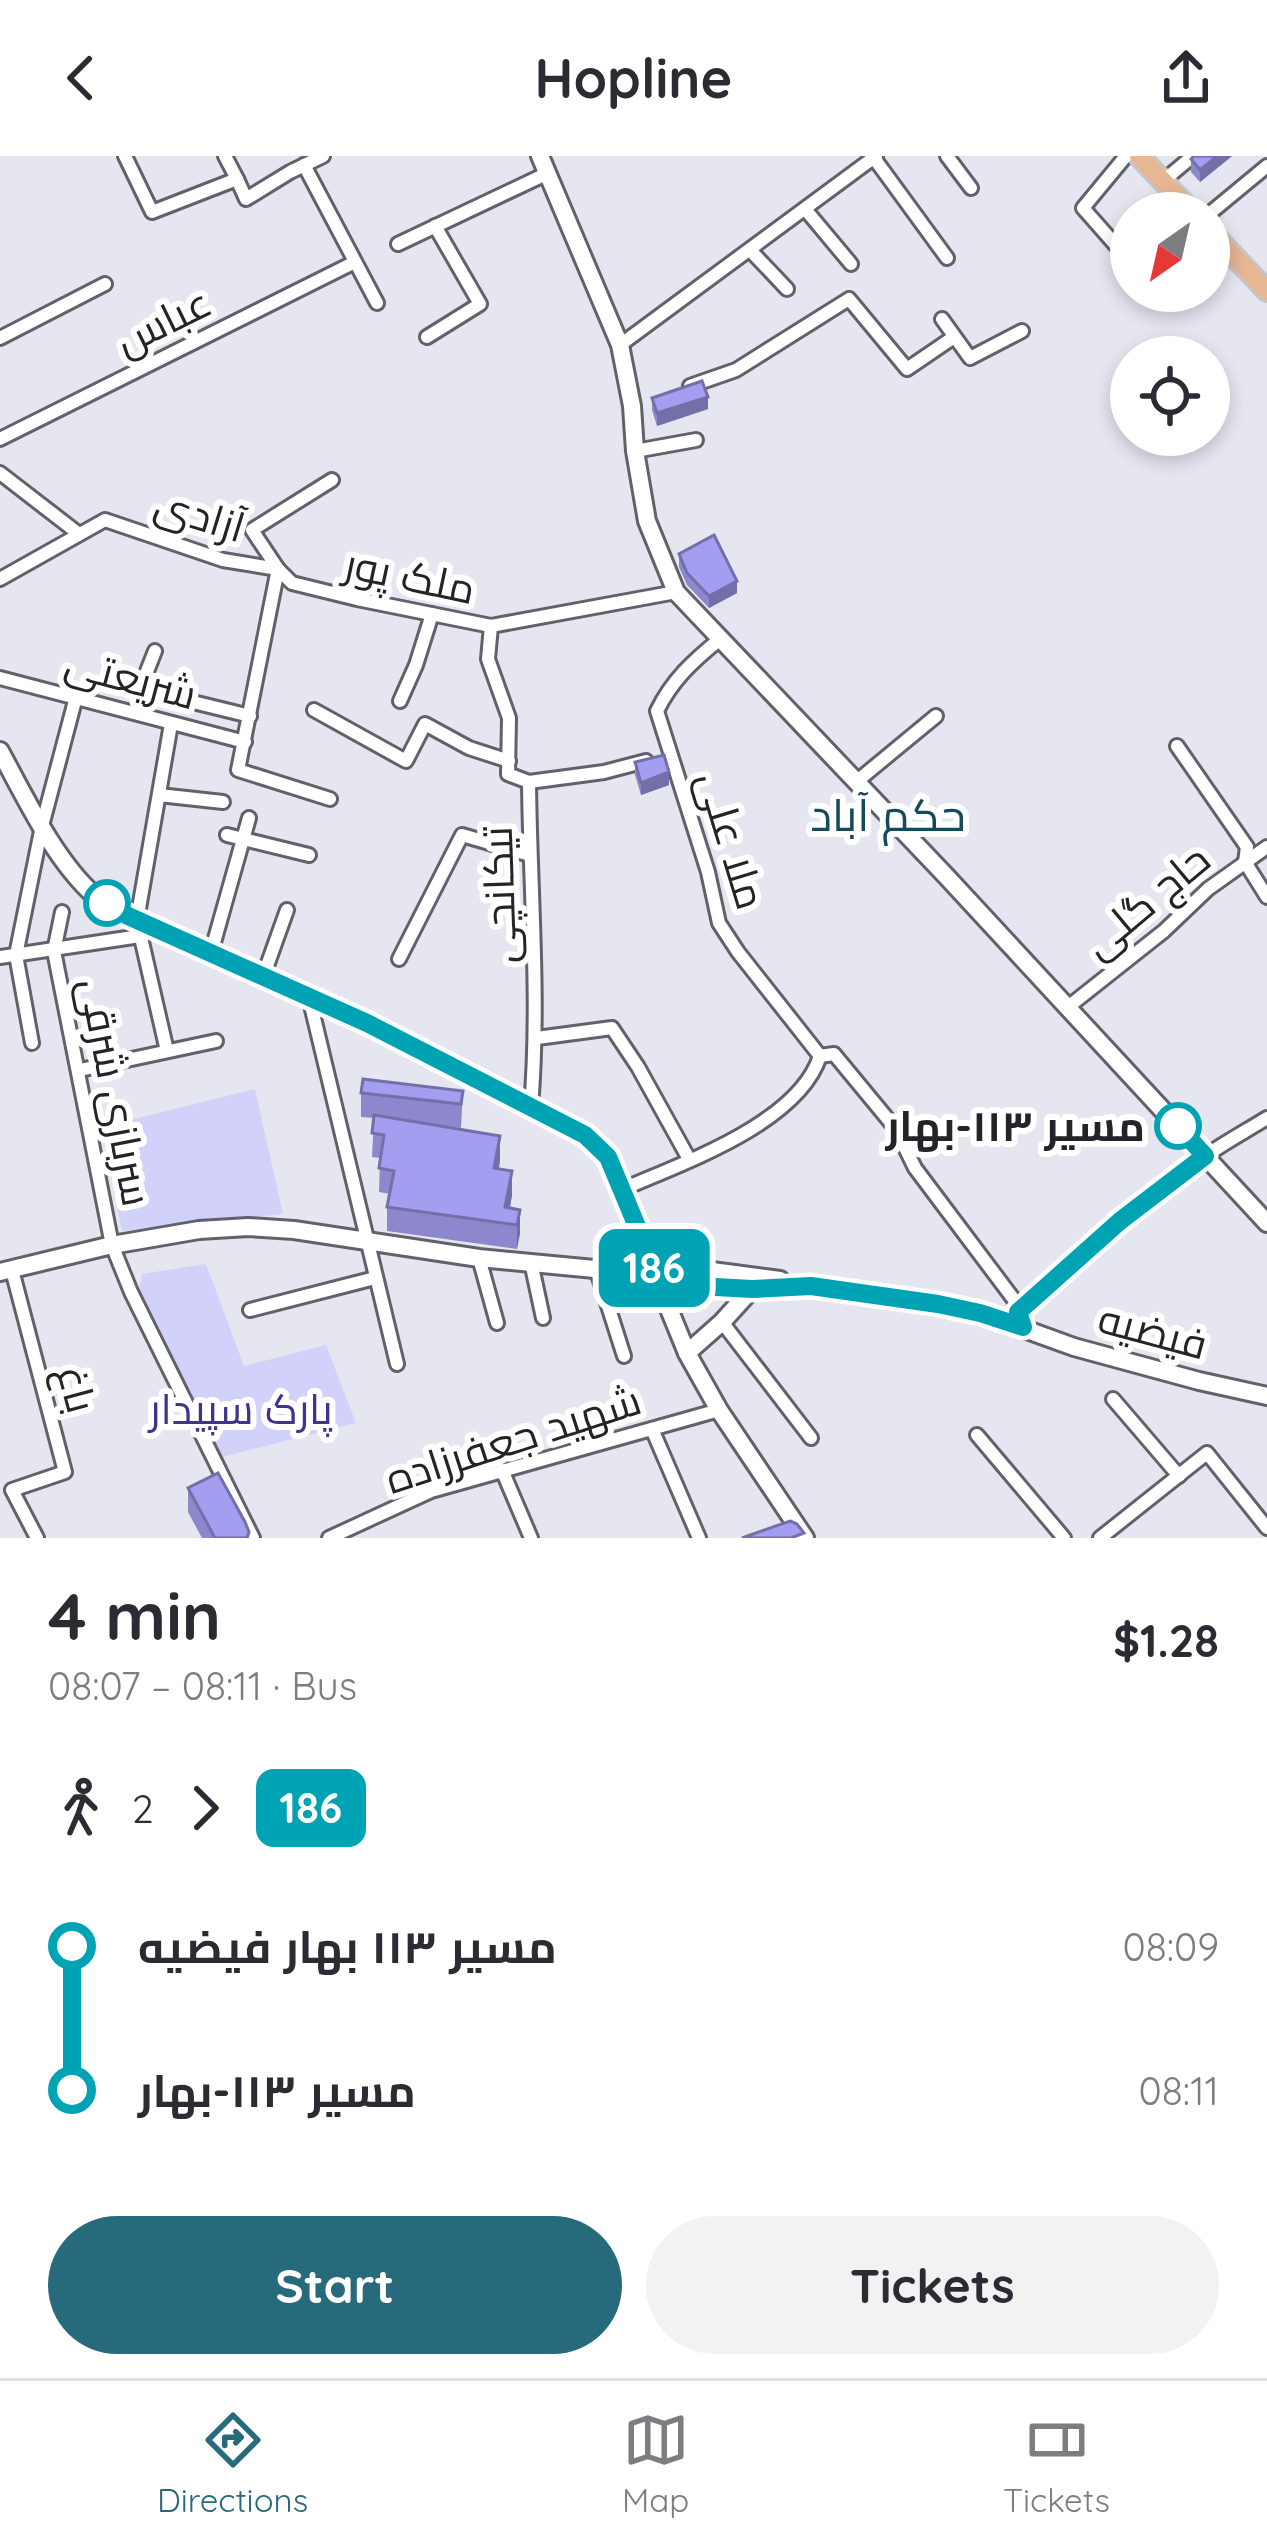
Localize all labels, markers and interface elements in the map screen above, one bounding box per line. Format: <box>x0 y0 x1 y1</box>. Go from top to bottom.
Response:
text: Hopline <box>535 44 732 112</box>
icon: back <box>48 45 114 111</box>
icon: share <box>1153 45 1219 111</box>
north arrow <box>1110 192 1230 312</box>
map controls <box>1110 192 1230 456</box>
street label: عباس <box>106 275 220 366</box>
button: locate <box>1110 336 1230 456</box>
street label: آزادی <box>149 476 252 553</box>
street label: ملک پور <box>338 535 480 617</box>
street label: شریعتی <box>60 635 203 720</box>
street label: ملا علی <box>686 764 779 915</box>
district label: حکم آباد <box>810 786 966 846</box>
street label: تیکانچی <box>470 825 529 965</box>
street label: حاج گلی <box>1071 832 1221 971</box>
unlabelled marker <box>85 881 129 925</box>
street label: سربازی شرقی <box>68 973 165 1210</box>
place label: مسیر ۱۱۳-بهار <box>885 1099 1145 1152</box>
marker: مسیر ۱۱۳-بهار <box>1156 1104 1200 1148</box>
line badge: 186 <box>585 1229 723 1307</box>
text: 186 <box>623 1241 685 1294</box>
street label: فیضیه <box>1093 1291 1213 1370</box>
street label: باغ <box>44 1359 109 1419</box>
street label: شهید جعفرزاده <box>378 1372 647 1505</box>
park label: پارک سپیدار <box>147 1382 333 1437</box>
text: 4 min <box>48 1574 221 1657</box>
text: $1.28 <box>1113 1612 1219 1668</box>
text: 08:07 – 08:11 · Bus <box>48 1661 357 1710</box>
icon: walk <box>48 1775 114 1841</box>
icon: forward <box>172 1775 238 1841</box>
text: 186 <box>280 1781 342 1834</box>
text: 2 <box>132 1784 154 1833</box>
text: مسیر ۱۱۳ بهار فیضیه <box>138 1918 557 1974</box>
text: 08:09 <box>1122 1922 1219 1971</box>
text: مسیر ۱۱۳-بهار <box>138 2062 416 2118</box>
text: 08:11 <box>1139 2066 1219 2115</box>
button: Start <box>48 2216 622 2354</box>
button: Tickets <box>646 2216 1219 2354</box>
tab: Directions <box>157 2407 308 2520</box>
tab: Map <box>622 2407 689 2520</box>
tab: Tickets <box>1003 2407 1110 2520</box>

